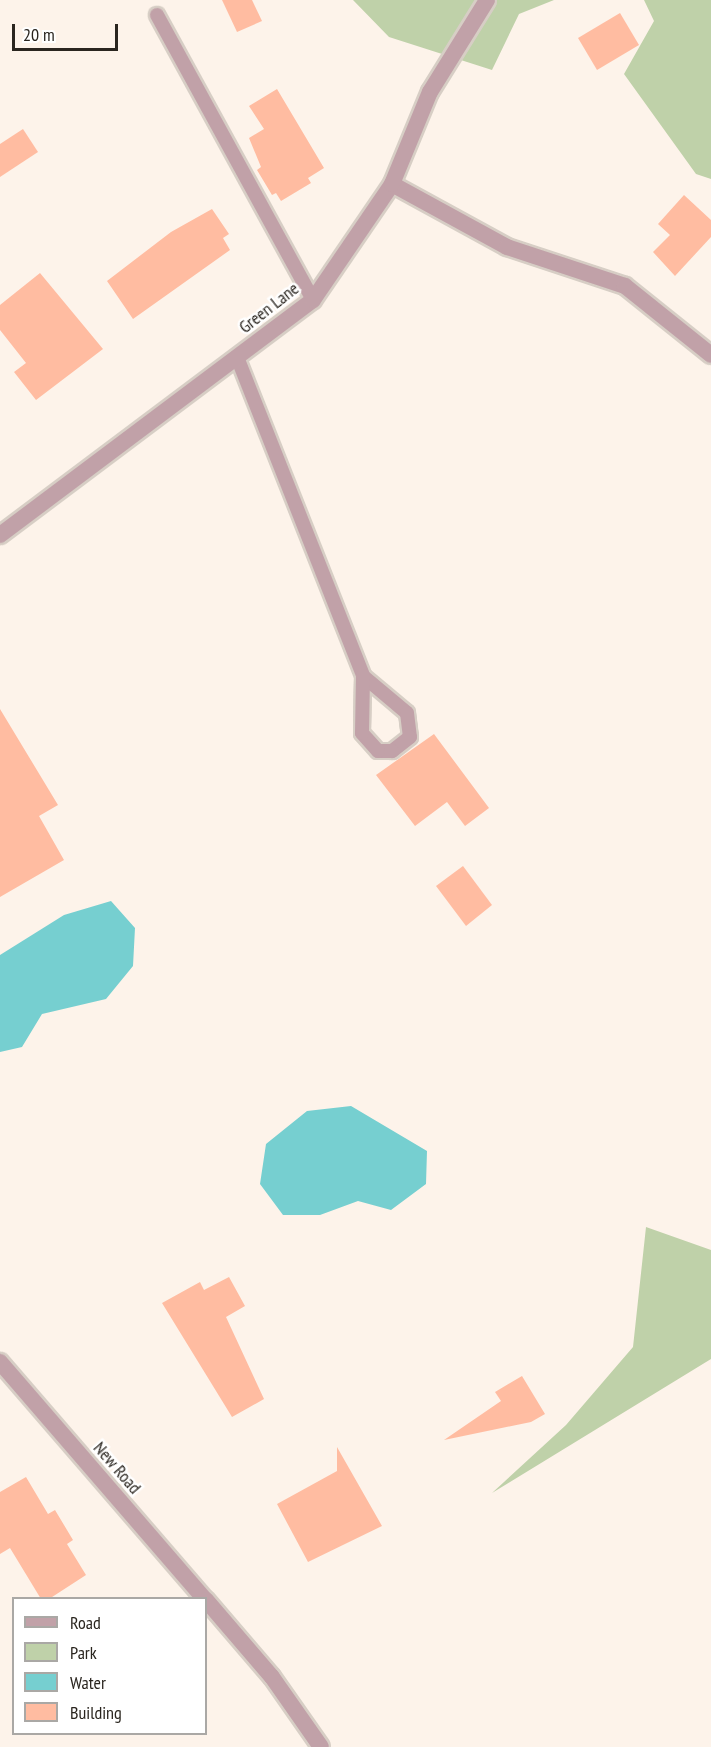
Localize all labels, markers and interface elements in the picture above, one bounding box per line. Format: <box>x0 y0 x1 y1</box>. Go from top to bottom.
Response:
scale bar <box>15 12 122 50</box>
text: 20 m <box>23 23 55 46</box>
street label: Green Lane <box>235 278 303 338</box>
street label: New Road <box>88 1437 146 1499</box>
legend <box>12 1597 207 1735</box>
text: Road <box>70 1611 101 1634</box>
text: Park <box>70 1641 97 1664</box>
text: Water <box>70 1671 106 1694</box>
text: Building <box>70 1701 122 1724</box>

